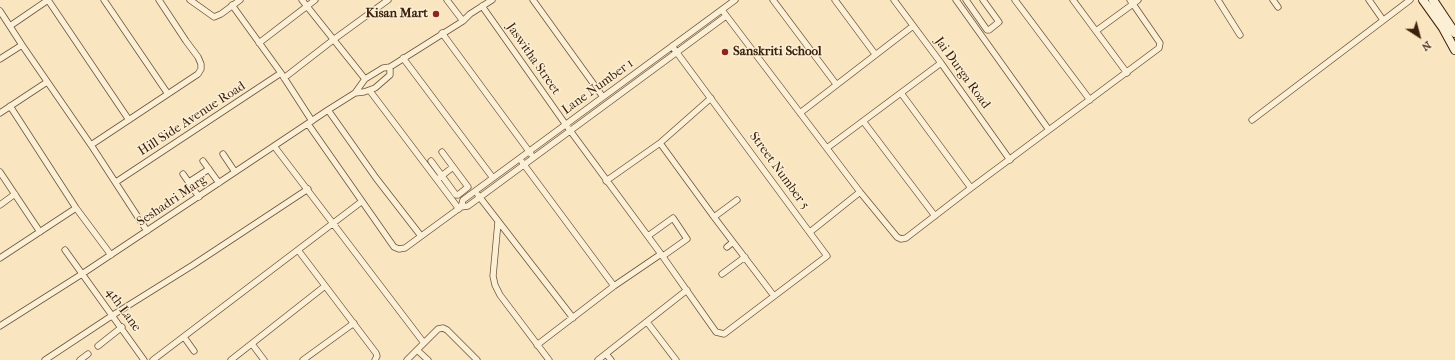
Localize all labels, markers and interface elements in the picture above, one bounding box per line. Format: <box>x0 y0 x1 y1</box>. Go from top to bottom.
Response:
place label: Kisan Mart <box>365 6 428 22</box>
marker: Kisan Mart <box>431 9 441 19</box>
north arrow <box>1399 16 1439 56</box>
street label: Jaswitha Street <box>503 20 563 98</box>
street label: Jai Durga Road <box>931 34 993 112</box>
text: N <box>1419 38 1434 54</box>
place label: Sanskriti School <box>733 44 822 60</box>
marker: Sanskriti School <box>720 47 730 57</box>
street label: Lane Number 1 <box>559 56 637 118</box>
street label: Hill Side Avenue Road <box>136 79 248 159</box>
street label: Street Number 5 <box>746 129 812 213</box>
street label: Seshadri Marg <box>134 172 210 230</box>
street label: 4th Lane <box>102 285 144 335</box>

